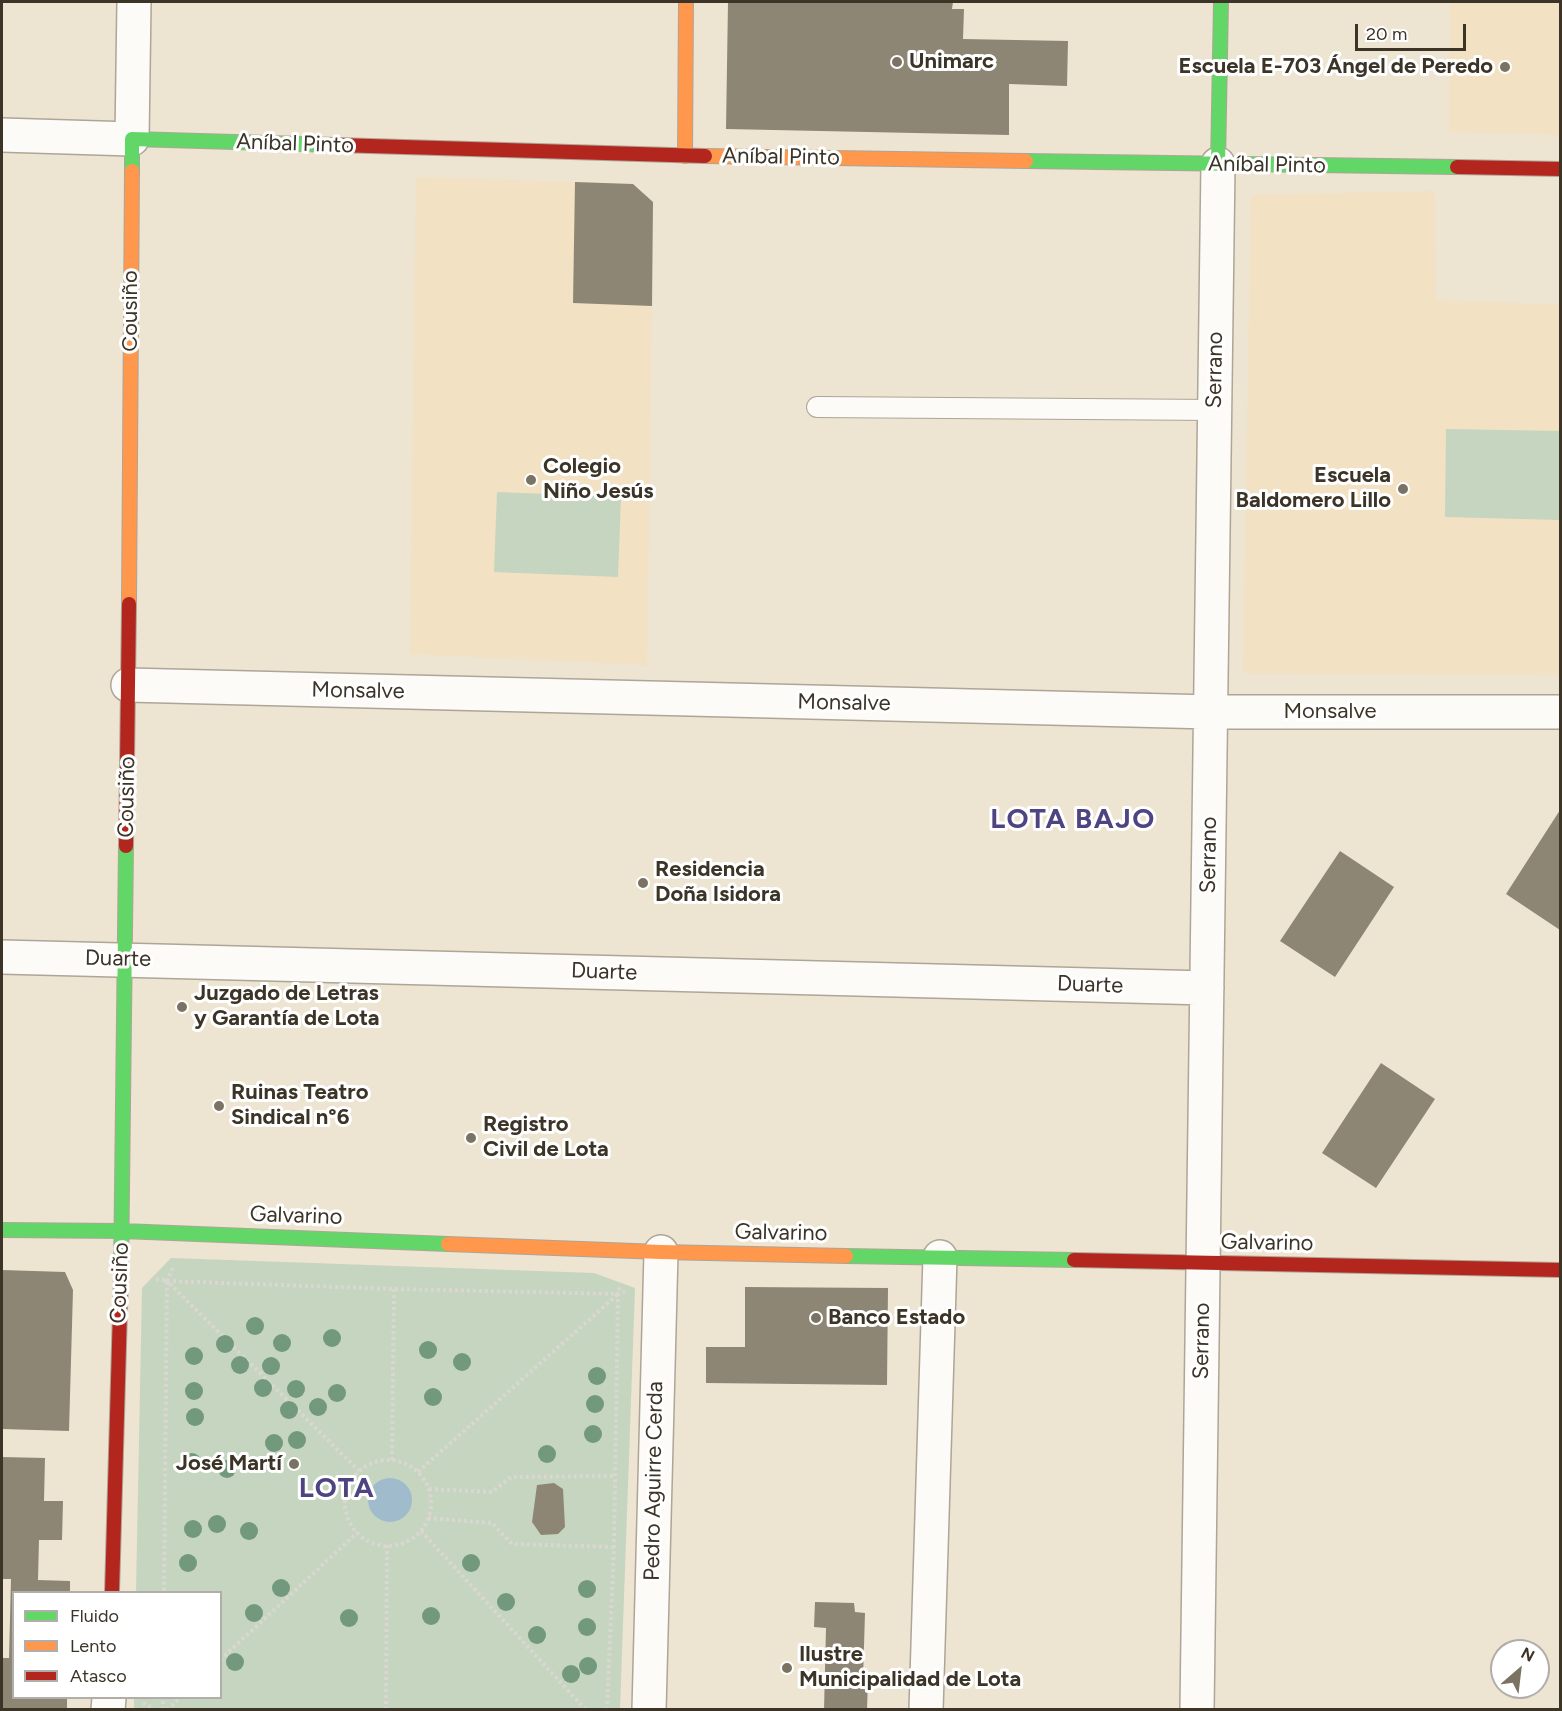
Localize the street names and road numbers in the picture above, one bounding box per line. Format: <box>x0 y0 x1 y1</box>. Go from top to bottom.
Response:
street label: Aníbal Pinto <box>236 129 354 159</box>
street label: Aníbal Pinto <box>722 143 840 171</box>
street label: Aníbal Pinto <box>1208 151 1326 179</box>
street label: Cousiño <box>118 270 144 352</box>
street label: Serrano <box>1201 331 1229 409</box>
street label: Monsalve <box>311 677 405 705</box>
street label: Monsalve <box>797 689 891 717</box>
street label: Monsalve <box>1283 699 1377 725</box>
street label: Cousiño <box>113 756 141 838</box>
street label: Serrano <box>1195 816 1223 894</box>
street label: Duarte <box>85 945 151 973</box>
street label: Duarte <box>570 958 638 986</box>
street label: Duarte <box>1056 971 1124 999</box>
street label: Galvarino <box>249 1201 343 1231</box>
street label: Galvarino <box>734 1219 828 1247</box>
street label: Galvarino <box>1220 1229 1314 1257</box>
street label: Cousiño <box>105 1242 135 1324</box>
street label: Serrano <box>1188 1302 1216 1380</box>
street label: Pedro Aguirre Cerda <box>639 1381 669 1581</box>

